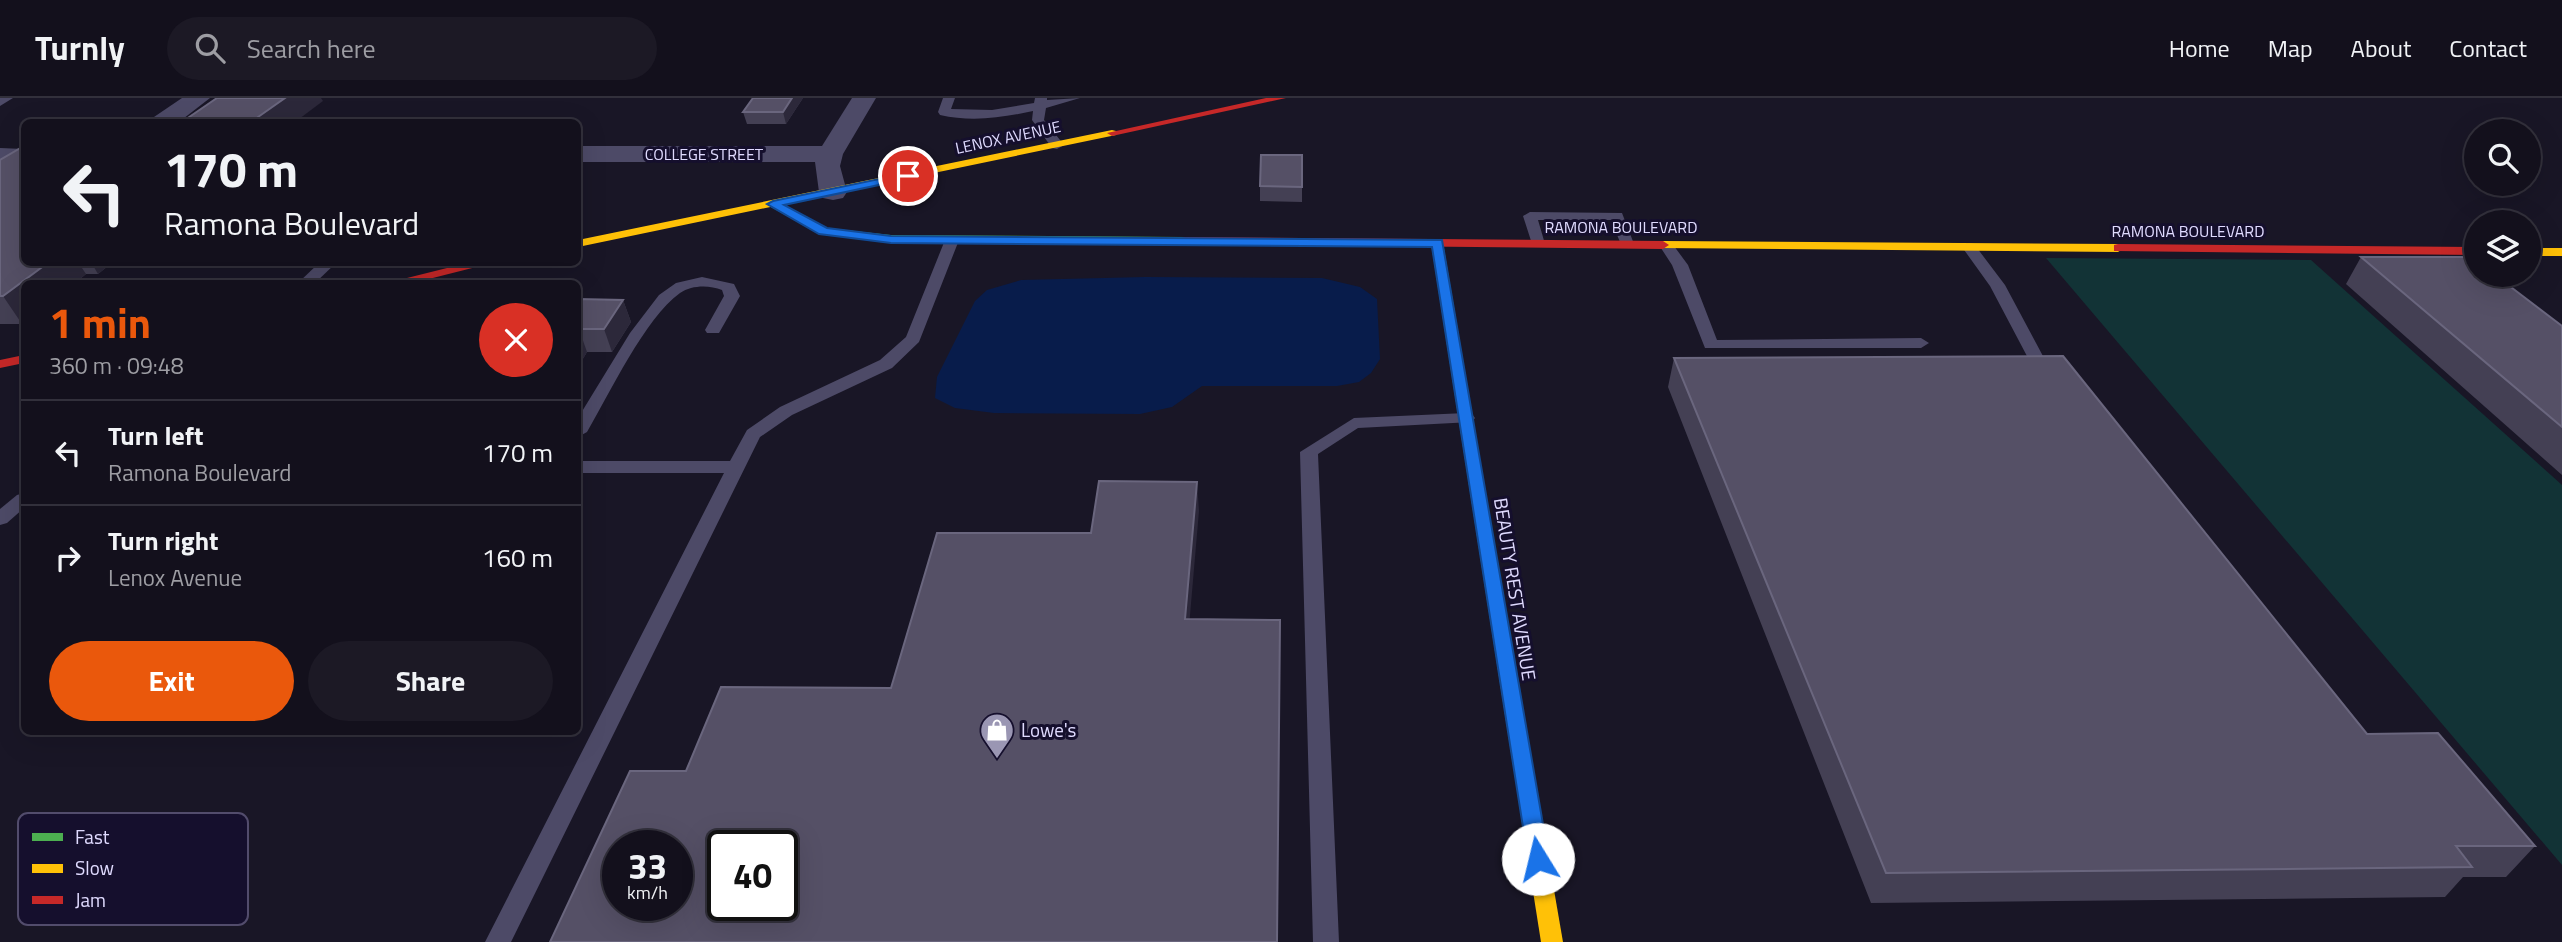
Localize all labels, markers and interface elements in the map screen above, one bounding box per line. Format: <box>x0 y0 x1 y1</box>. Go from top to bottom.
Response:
search box <box>167 17 657 80</box>
text: Turnly <box>35 23 125 73</box>
icon: search <box>191 29 229 67</box>
text: Search here <box>247 29 376 68</box>
text: Home <box>2169 30 2230 66</box>
text: Map <box>2268 30 2313 66</box>
text: About <box>2351 30 2411 66</box>
text: Contact <box>2449 30 2527 66</box>
street label: LENOX AVENUE <box>953 114 1063 160</box>
map controls <box>2464 119 2541 287</box>
button: search <box>2464 119 2541 196</box>
text: 170 m <box>164 131 298 206</box>
street label: COLLEGE STREET <box>645 142 764 166</box>
pin <box>878 146 938 206</box>
icon: left <box>49 147 140 238</box>
icon: arrive <box>889 157 927 195</box>
text: Ramona Boulevard <box>164 199 419 247</box>
button: layers <box>2464 210 2541 287</box>
street label: RAMONA BOULEVARD <box>1545 215 1697 239</box>
street label: RAMONA BOULEVARD <box>2112 219 2264 243</box>
text: 1 min <box>49 290 151 354</box>
button: close <box>479 303 553 377</box>
text: 360 m · 09:48 <box>49 348 184 383</box>
text: Turn left <box>108 416 203 455</box>
text: 170 m <box>482 433 553 472</box>
icon: left <box>49 434 87 472</box>
text: Ramona Boulevard <box>108 455 292 490</box>
street label: BEAUTY REST AVENUE <box>1487 495 1544 682</box>
text: Turn right <box>108 521 219 560</box>
text: 160 m <box>482 538 553 577</box>
icon: right <box>49 539 87 577</box>
text: Lenox Avenue <box>108 560 242 595</box>
button: Exit <box>49 641 294 721</box>
button: Share <box>308 641 553 721</box>
shop icon: Lowe's <box>978 711 1016 760</box>
place label: Lowe's <box>1021 715 1077 744</box>
legend <box>18 813 248 925</box>
text: Fast <box>75 822 110 851</box>
position arrow <box>1501 822 1575 896</box>
speed limit sign: 40 <box>707 830 798 921</box>
text: 33 <box>628 839 667 893</box>
text: Slow <box>75 853 114 882</box>
text: km/h <box>627 879 668 906</box>
text: Jam <box>75 885 106 914</box>

